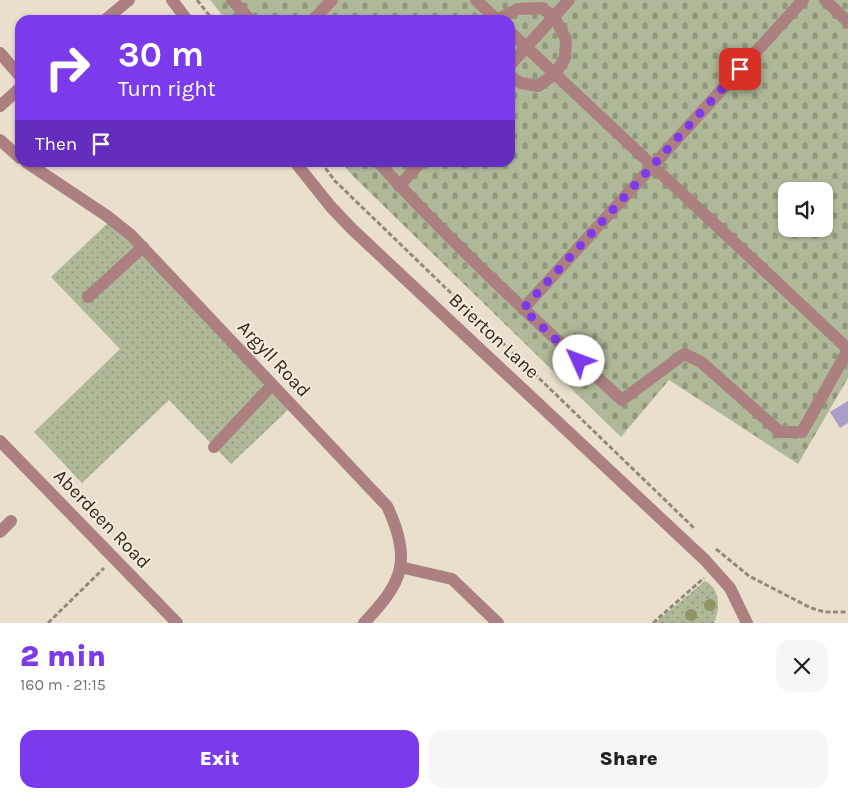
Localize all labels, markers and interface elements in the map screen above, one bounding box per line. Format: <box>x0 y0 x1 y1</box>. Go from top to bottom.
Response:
text: 30 m <box>118 34 204 75</box>
icon: right <box>35 35 100 100</box>
pin <box>719 48 761 90</box>
icon: arrive <box>726 55 754 83</box>
text: Turn right <box>118 76 216 102</box>
icon: arrive <box>87 130 115 158</box>
text: Then <box>35 133 77 155</box>
map controls <box>778 182 833 237</box>
button: sound <box>778 182 833 237</box>
street label: Brierton Lane <box>444 289 544 383</box>
street label: Argyll Road <box>233 316 315 402</box>
position arrow <box>552 334 604 386</box>
street label: Aberdeen Road <box>49 465 155 573</box>
text: 2 min <box>20 638 106 674</box>
button: close <box>776 640 828 692</box>
text: 160 m · 21:15 <box>20 675 106 694</box>
button: Exit <box>20 730 419 788</box>
button: Share <box>429 730 828 788</box>

